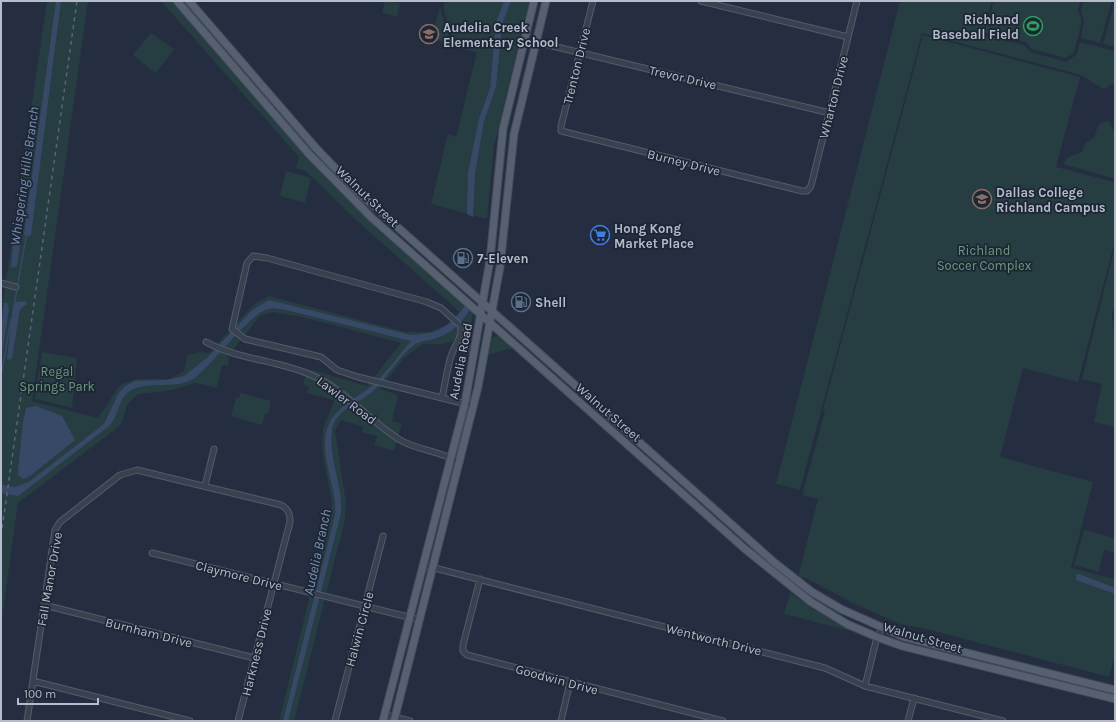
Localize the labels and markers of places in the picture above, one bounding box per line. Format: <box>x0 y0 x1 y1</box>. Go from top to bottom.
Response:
place label: Richland Baseball Field <box>932 12 1019 42</box>
sports icon: Richland Baseball Field <box>1022 15 1044 37</box>
place label: Audelia Creek Elementary School <box>443 20 558 50</box>
school or university icon: Audelia Creek Elementary School <box>418 23 440 45</box>
place label: Dallas College Richland Campus <box>996 185 1106 215</box>
school or university icon: Dallas College Richland Campus <box>971 188 993 210</box>
place label: Hong Kong Market Place <box>614 221 694 251</box>
supermarket icon: Hong Kong Market Place <box>589 224 611 246</box>
fuel station icon: 7-Eleven <box>452 247 474 269</box>
place label: 7-Eleven <box>477 251 529 266</box>
fuel station icon: Shell <box>510 291 532 313</box>
place label: Shell <box>535 295 566 310</box>

